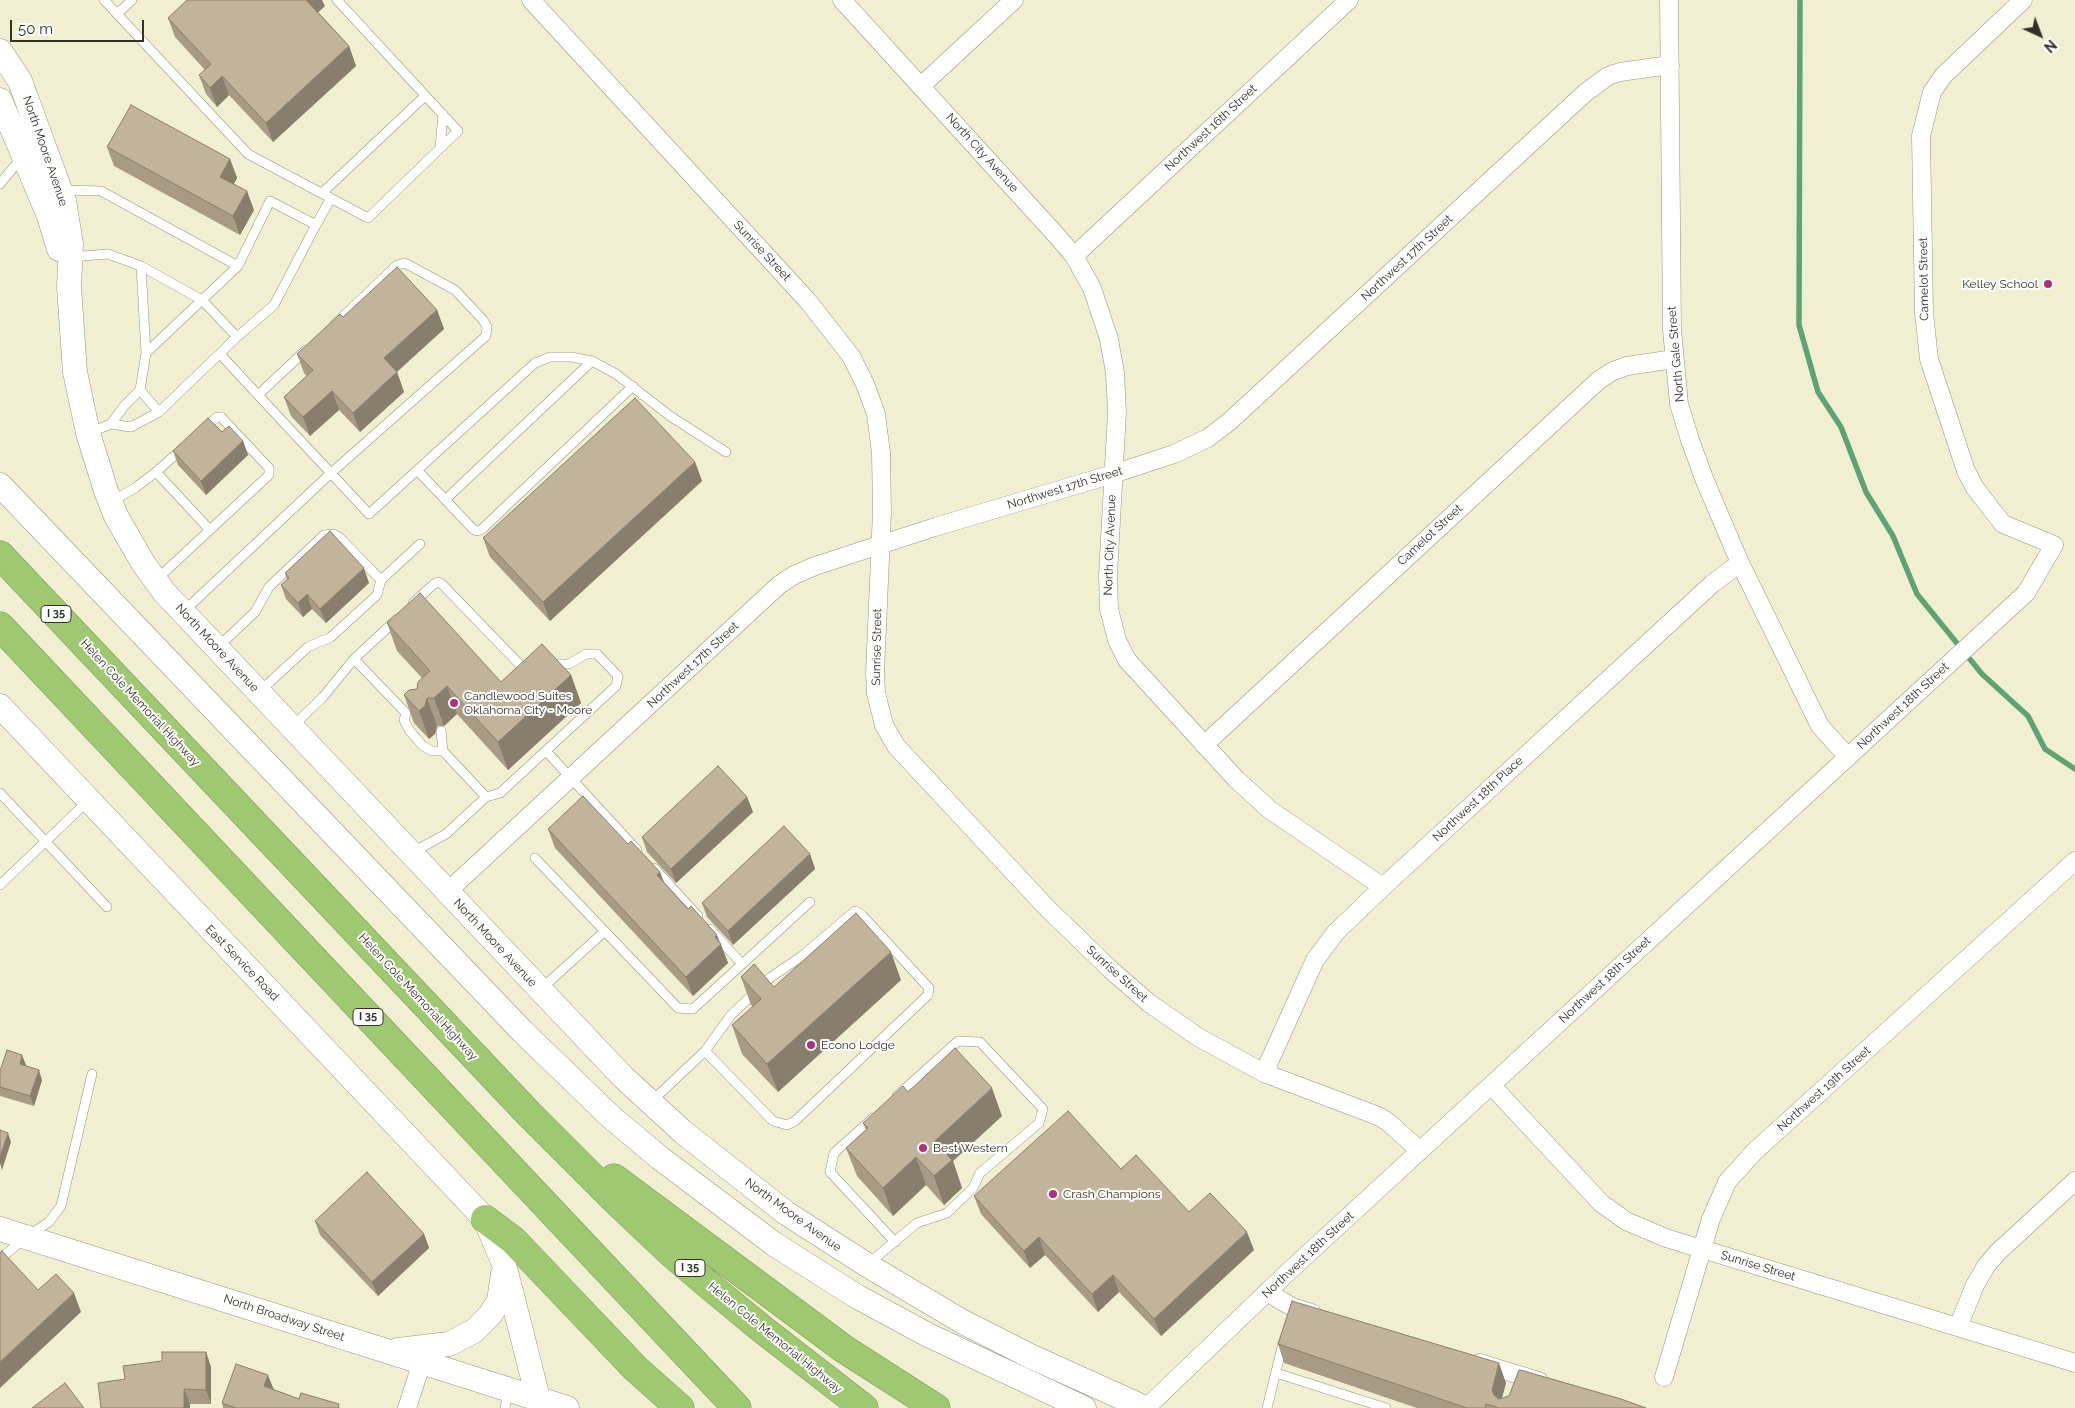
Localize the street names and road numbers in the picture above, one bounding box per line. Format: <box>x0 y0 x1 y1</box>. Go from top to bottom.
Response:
street label: Northwest 16th Street <box>1162 82 1260 174</box>
street label: North Moore Avenue <box>19 94 71 208</box>
street label: North City Avenue <box>943 111 1021 195</box>
street label: Northwest 17th Street <box>1358 212 1456 304</box>
street label: Sunrise Street <box>730 218 794 284</box>
street label: Camelot Street <box>1916 237 1932 321</box>
street label: North Gale Street <box>1665 305 1687 403</box>
street label: Northwest 17th Street <box>1006 464 1124 512</box>
street label: North City Avenue <box>1101 494 1119 596</box>
street label: Camelot Street <box>1395 501 1465 569</box>
street label: North Moore Avenue <box>172 601 262 695</box>
road number: I 35 <box>41 606 71 622</box>
street label: Sunrise Street <box>869 608 885 686</box>
street label: Northwest 17th Street <box>644 619 742 711</box>
street label: Helen Cole Memorial Highway <box>77 637 203 769</box>
street label: Northwest 18th Street <box>1854 660 1952 752</box>
street label: Northwest 18th Place <box>1430 753 1526 845</box>
street label: North Moore Avenue <box>450 896 540 990</box>
street label: East Service Road <box>202 922 282 1004</box>
street label: Helen Cole Memorial Highway <box>355 931 481 1063</box>
street label: Northwest 18th Street <box>1556 934 1654 1026</box>
street label: Sunrise Street <box>1083 943 1151 1005</box>
road number: I 35 <box>353 1009 383 1026</box>
street label: Northwest 19th Street <box>1774 1043 1874 1135</box>
street label: North Moore Avenue <box>742 1175 844 1255</box>
street label: Northwest 18th Street <box>1259 1209 1357 1301</box>
street label: Sunrise Street <box>1719 1248 1797 1284</box>
road number: I 35 <box>675 1260 705 1276</box>
street label: Helen Cole Memorial Highway <box>705 1279 845 1397</box>
street label: North Broadway Street <box>222 1292 346 1344</box>

